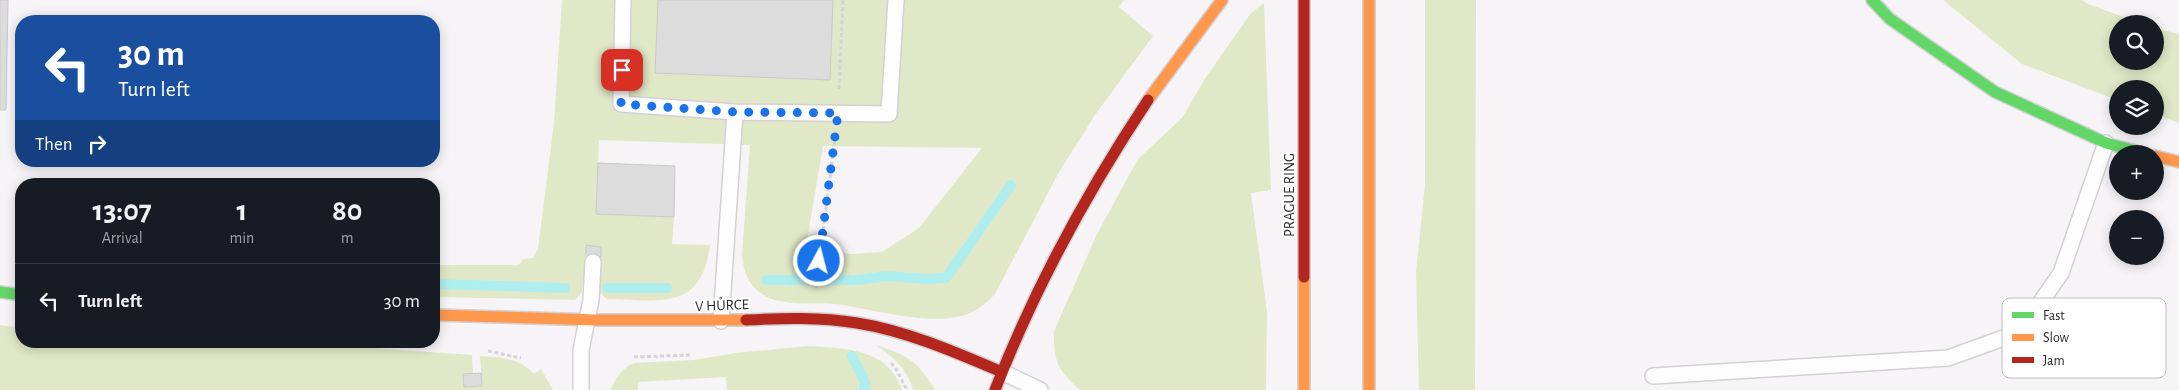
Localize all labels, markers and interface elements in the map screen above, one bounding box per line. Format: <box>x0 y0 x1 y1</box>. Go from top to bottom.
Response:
map controls <box>2109 15 2164 265</box>
button: search <box>2109 15 2164 70</box>
icon: left <box>35 35 100 100</box>
text: 30 m <box>118 37 185 72</box>
pin <box>601 49 643 91</box>
icon: arrive <box>608 56 636 84</box>
text: Turn left <box>118 78 190 100</box>
button: layers <box>2109 80 2164 135</box>
icon: right <box>83 130 111 158</box>
text: Then <box>35 135 73 154</box>
button: + <box>2109 145 2164 200</box>
street label: PRAGUE RING <box>1282 153 1297 237</box>
text: 13:07 <box>93 196 152 226</box>
text: 1 <box>236 196 247 226</box>
text: 80 <box>332 196 362 226</box>
button: − <box>2109 210 2164 265</box>
text: Arrival <box>102 230 143 246</box>
text: min <box>229 230 254 246</box>
text: m <box>341 230 354 246</box>
position arrow <box>792 234 844 286</box>
icon: left <box>35 287 63 315</box>
text: Turn left <box>78 292 142 311</box>
text: 30 m <box>384 292 420 311</box>
street label: V HŮRCE <box>695 295 749 314</box>
legend <box>2002 298 2166 378</box>
text: Fast <box>2043 309 2065 323</box>
text: Slow <box>2043 331 2070 345</box>
text: Jam <box>2043 354 2065 368</box>

